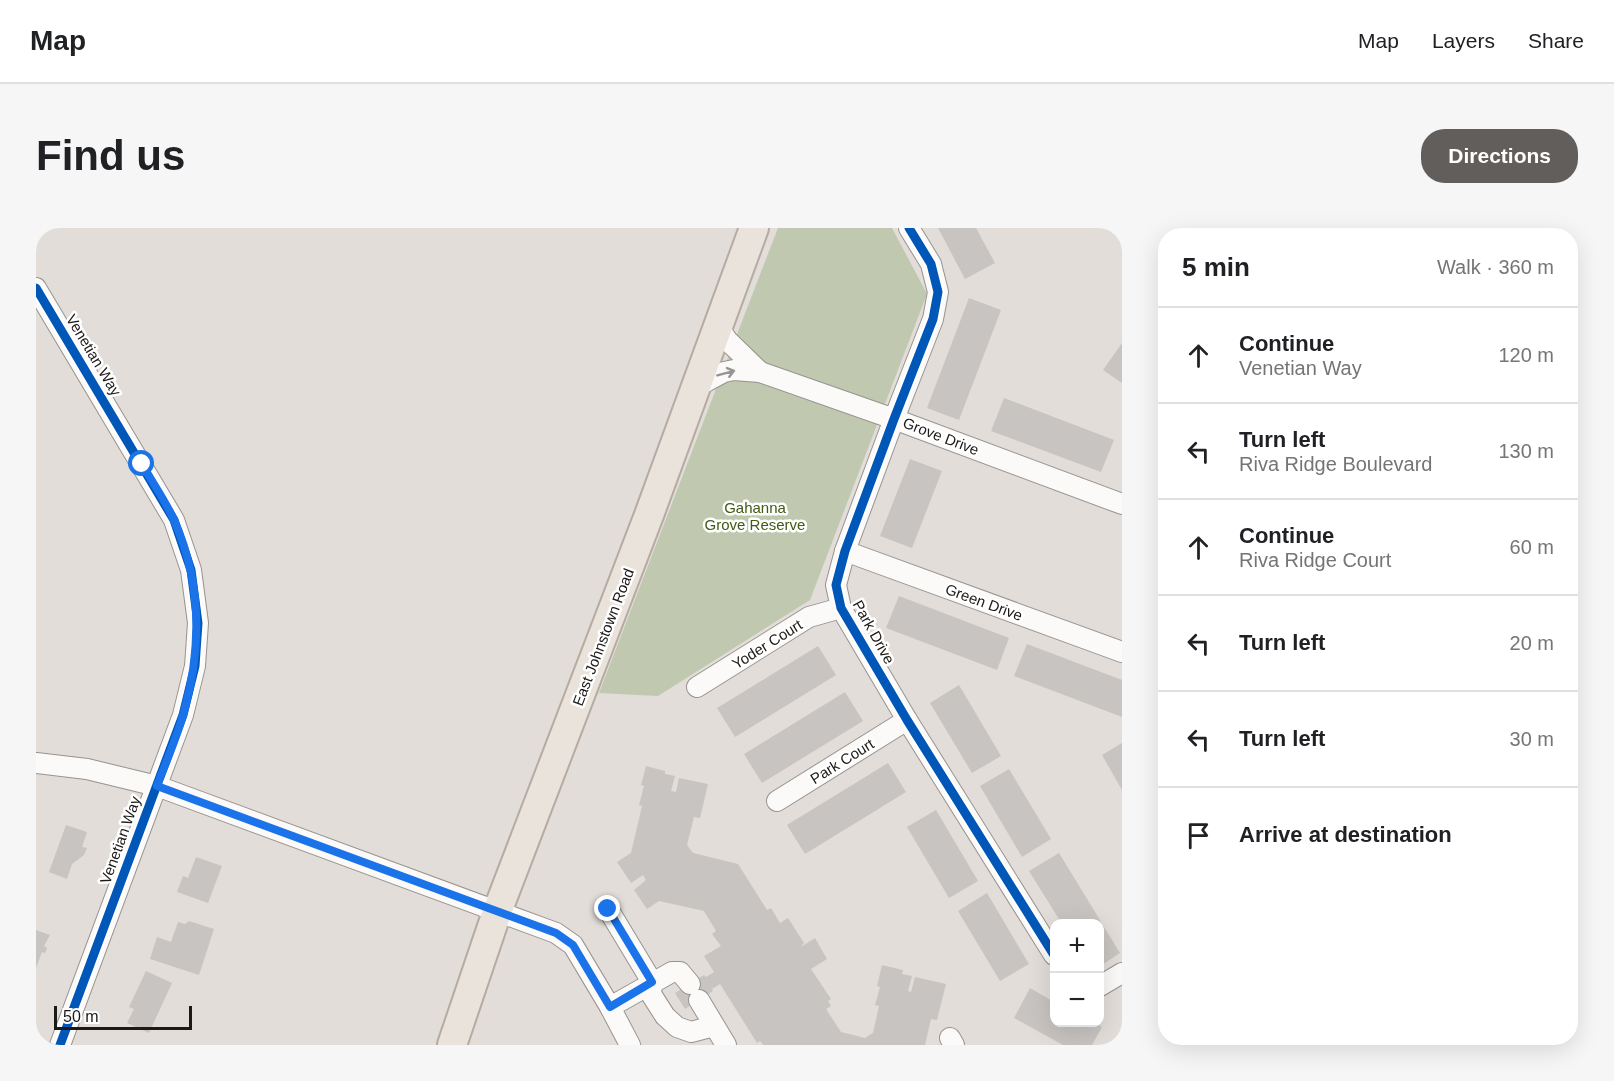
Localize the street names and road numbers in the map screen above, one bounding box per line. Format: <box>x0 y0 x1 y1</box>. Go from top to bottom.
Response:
street label: Venetian Way <box>63 311 125 399</box>
street label: Grove Drive <box>901 414 981 458</box>
street label: East Johnstown Road <box>569 566 637 708</box>
street label: Green Drive <box>943 580 1025 624</box>
street label: Park Drive <box>850 597 898 667</box>
street label: Yoder Court <box>729 615 806 672</box>
street label: Park Court <box>807 734 878 787</box>
street label: Venetian Way <box>96 793 144 886</box>

